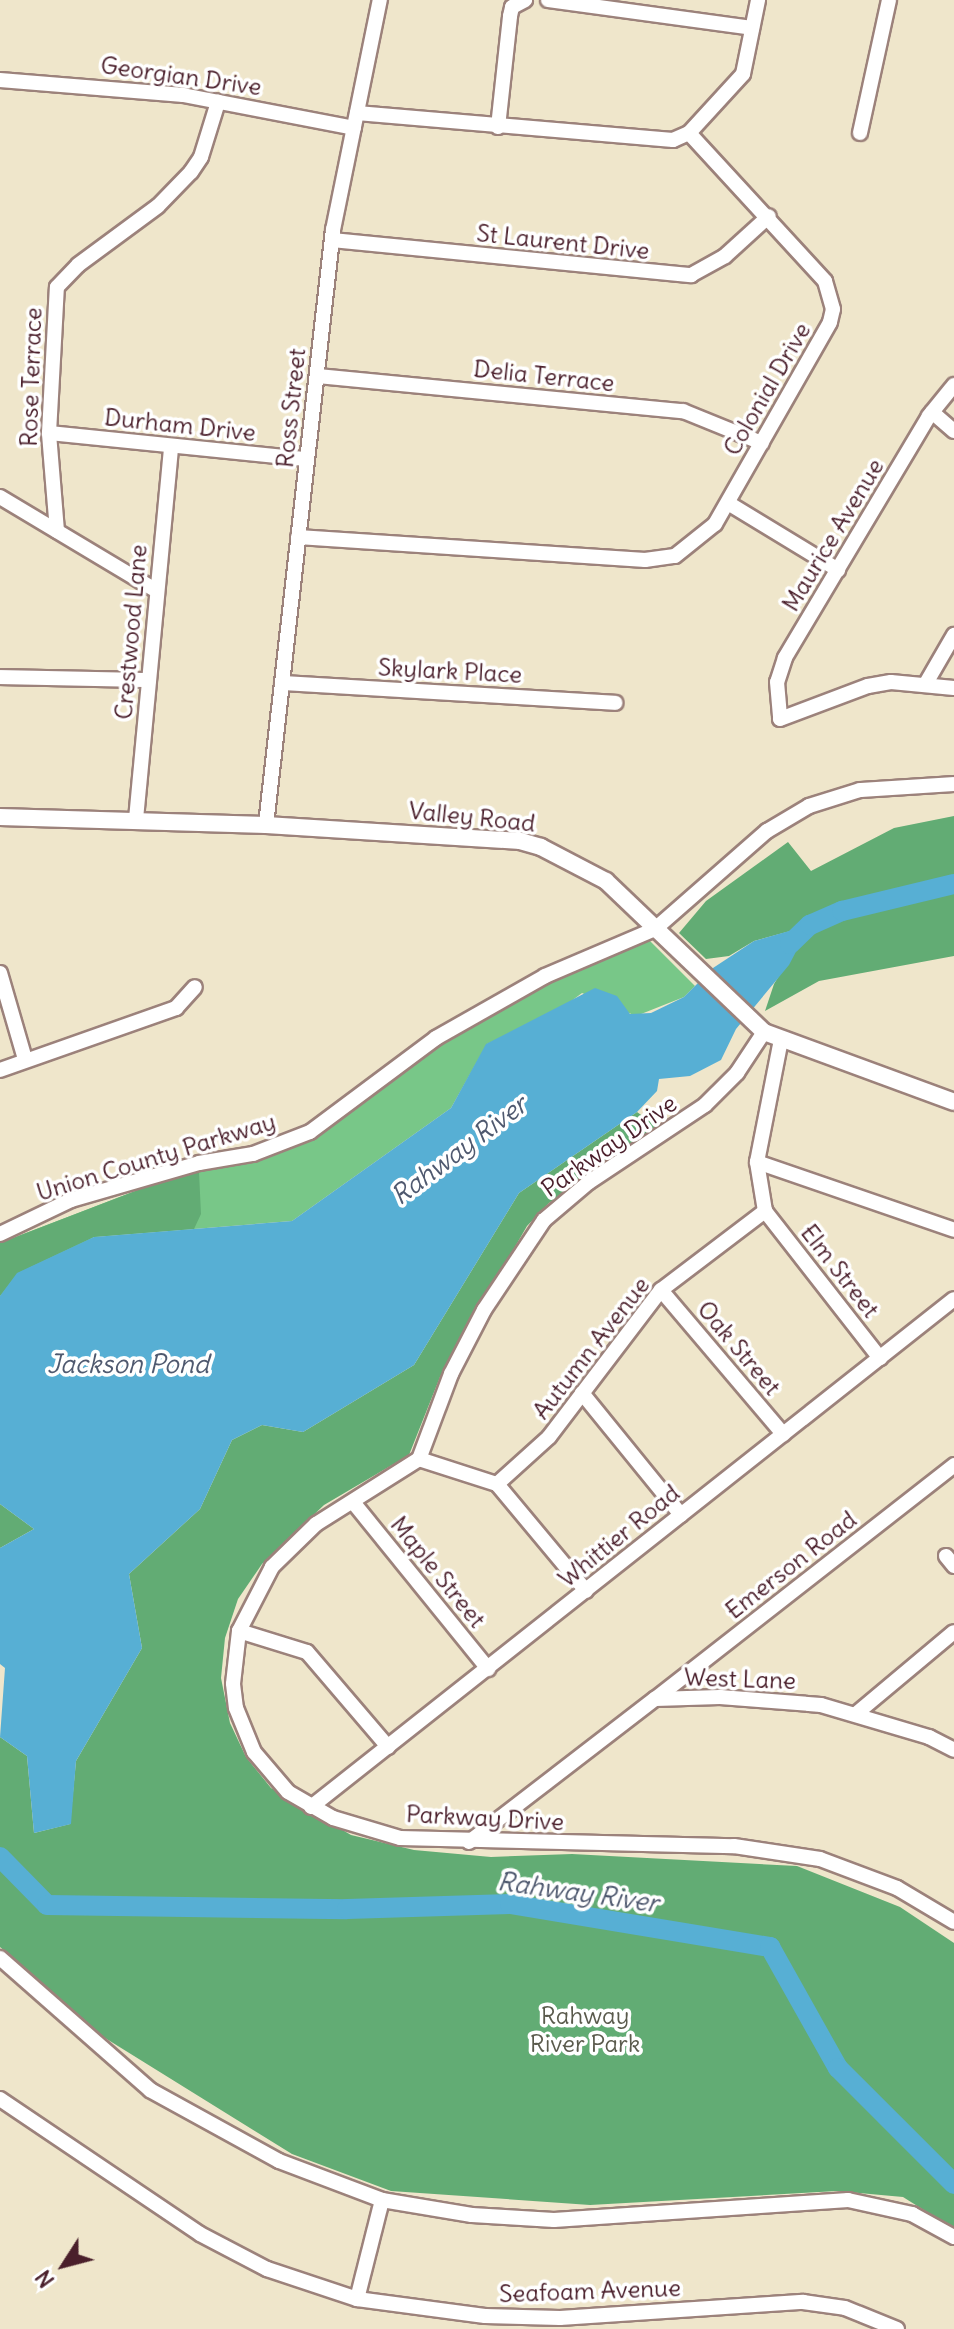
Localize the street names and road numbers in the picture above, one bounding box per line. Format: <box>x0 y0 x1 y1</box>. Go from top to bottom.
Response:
street label: Georgian Drive <box>99 50 263 102</box>
street label: St Laurent Drive <box>475 219 651 265</box>
street label: Rose Terrace <box>14 307 48 447</box>
street label: Colonial Drive <box>717 317 817 461</box>
street label: Ross Street <box>270 347 312 469</box>
street label: Delia Terrace <box>472 354 616 398</box>
street label: Durham Drive <box>103 403 257 447</box>
street label: Maurice Avenue <box>776 453 890 617</box>
street label: Crestwood Lane <box>109 543 153 721</box>
street label: Skylark Place <box>377 653 523 689</box>
street label: Valley Road <box>407 796 537 838</box>
street label: Parkway Drive <box>536 1089 682 1203</box>
street label: Union County Parkway <box>33 1107 279 1207</box>
street label: Elm Street <box>795 1219 885 1323</box>
street label: Autumn Avenue <box>527 1271 655 1425</box>
street label: Oak Street <box>691 1295 787 1401</box>
street label: Whittier Road <box>553 1478 685 1594</box>
street label: Emerson Road <box>720 1505 862 1625</box>
street label: Maple Street <box>384 1511 492 1633</box>
street label: West Lane <box>684 1663 796 1695</box>
street label: Parkway Drive <box>405 1799 565 1837</box>
street label: Seafoam Avenue <box>499 2273 681 2309</box>

